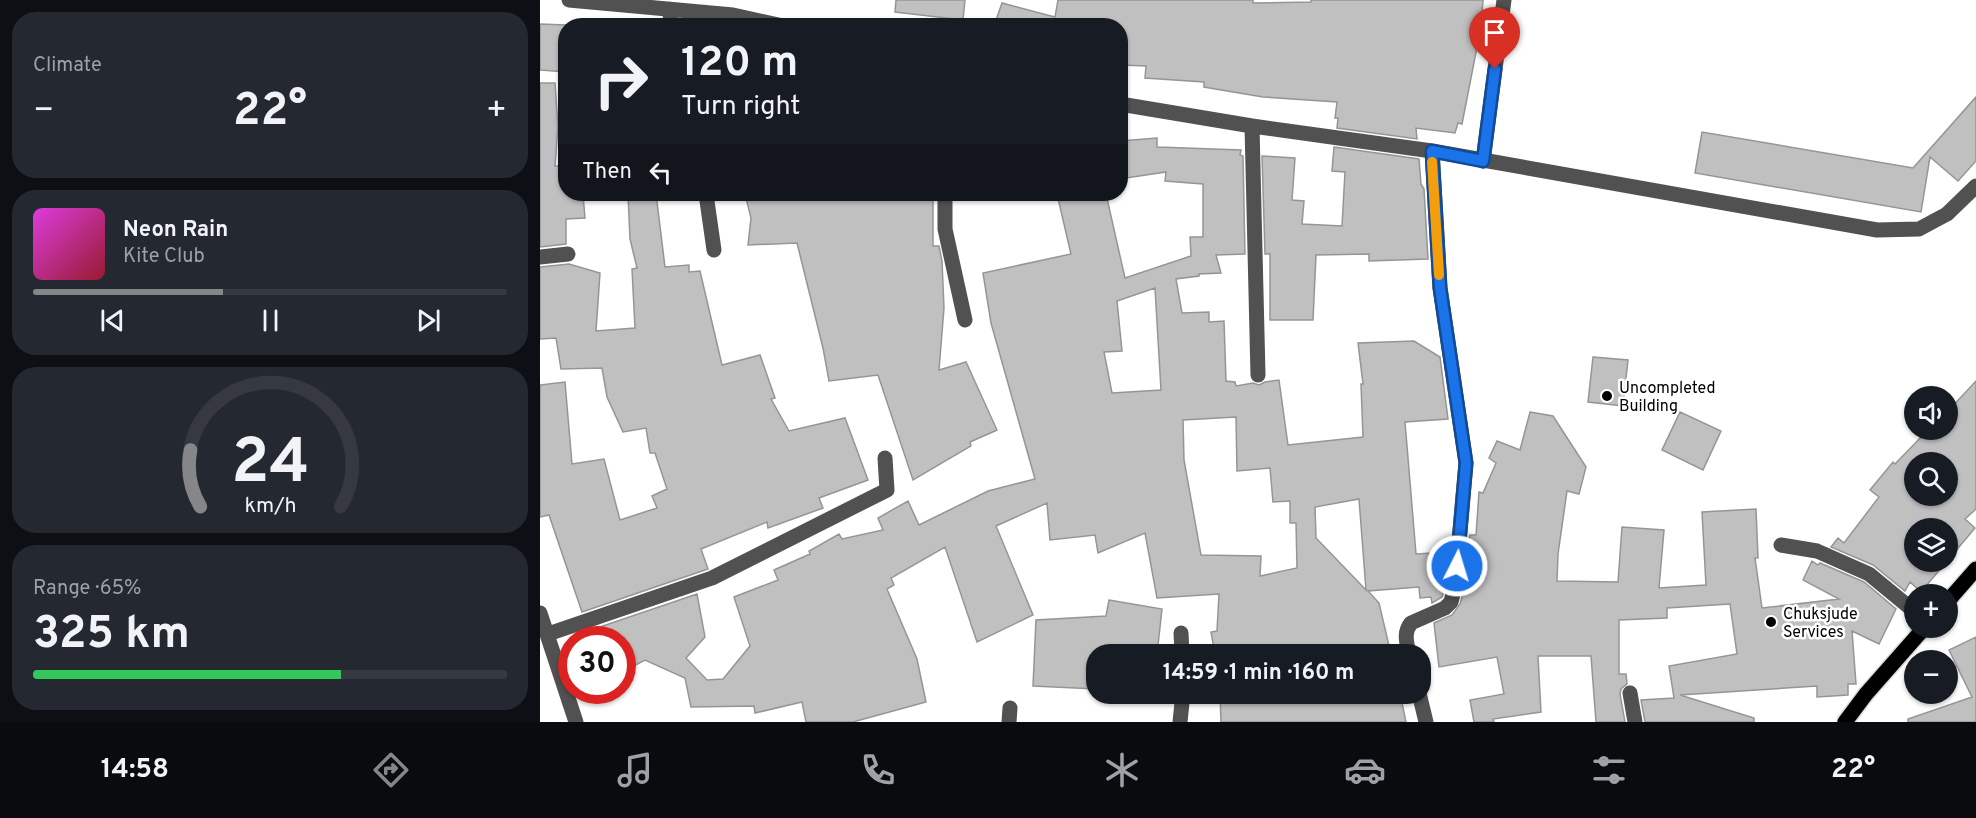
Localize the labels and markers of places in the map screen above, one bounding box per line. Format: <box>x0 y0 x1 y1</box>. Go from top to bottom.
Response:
pin <box>1469 7 1520 69</box>
place label: Uncompleted Building <box>1619 379 1715 417</box>
marker: Uncompleted Building <box>1600 389 1614 403</box>
place label: Chuksjude Services <box>1783 605 1858 643</box>
marker: Chuksjude Services <box>1764 615 1778 629</box>

